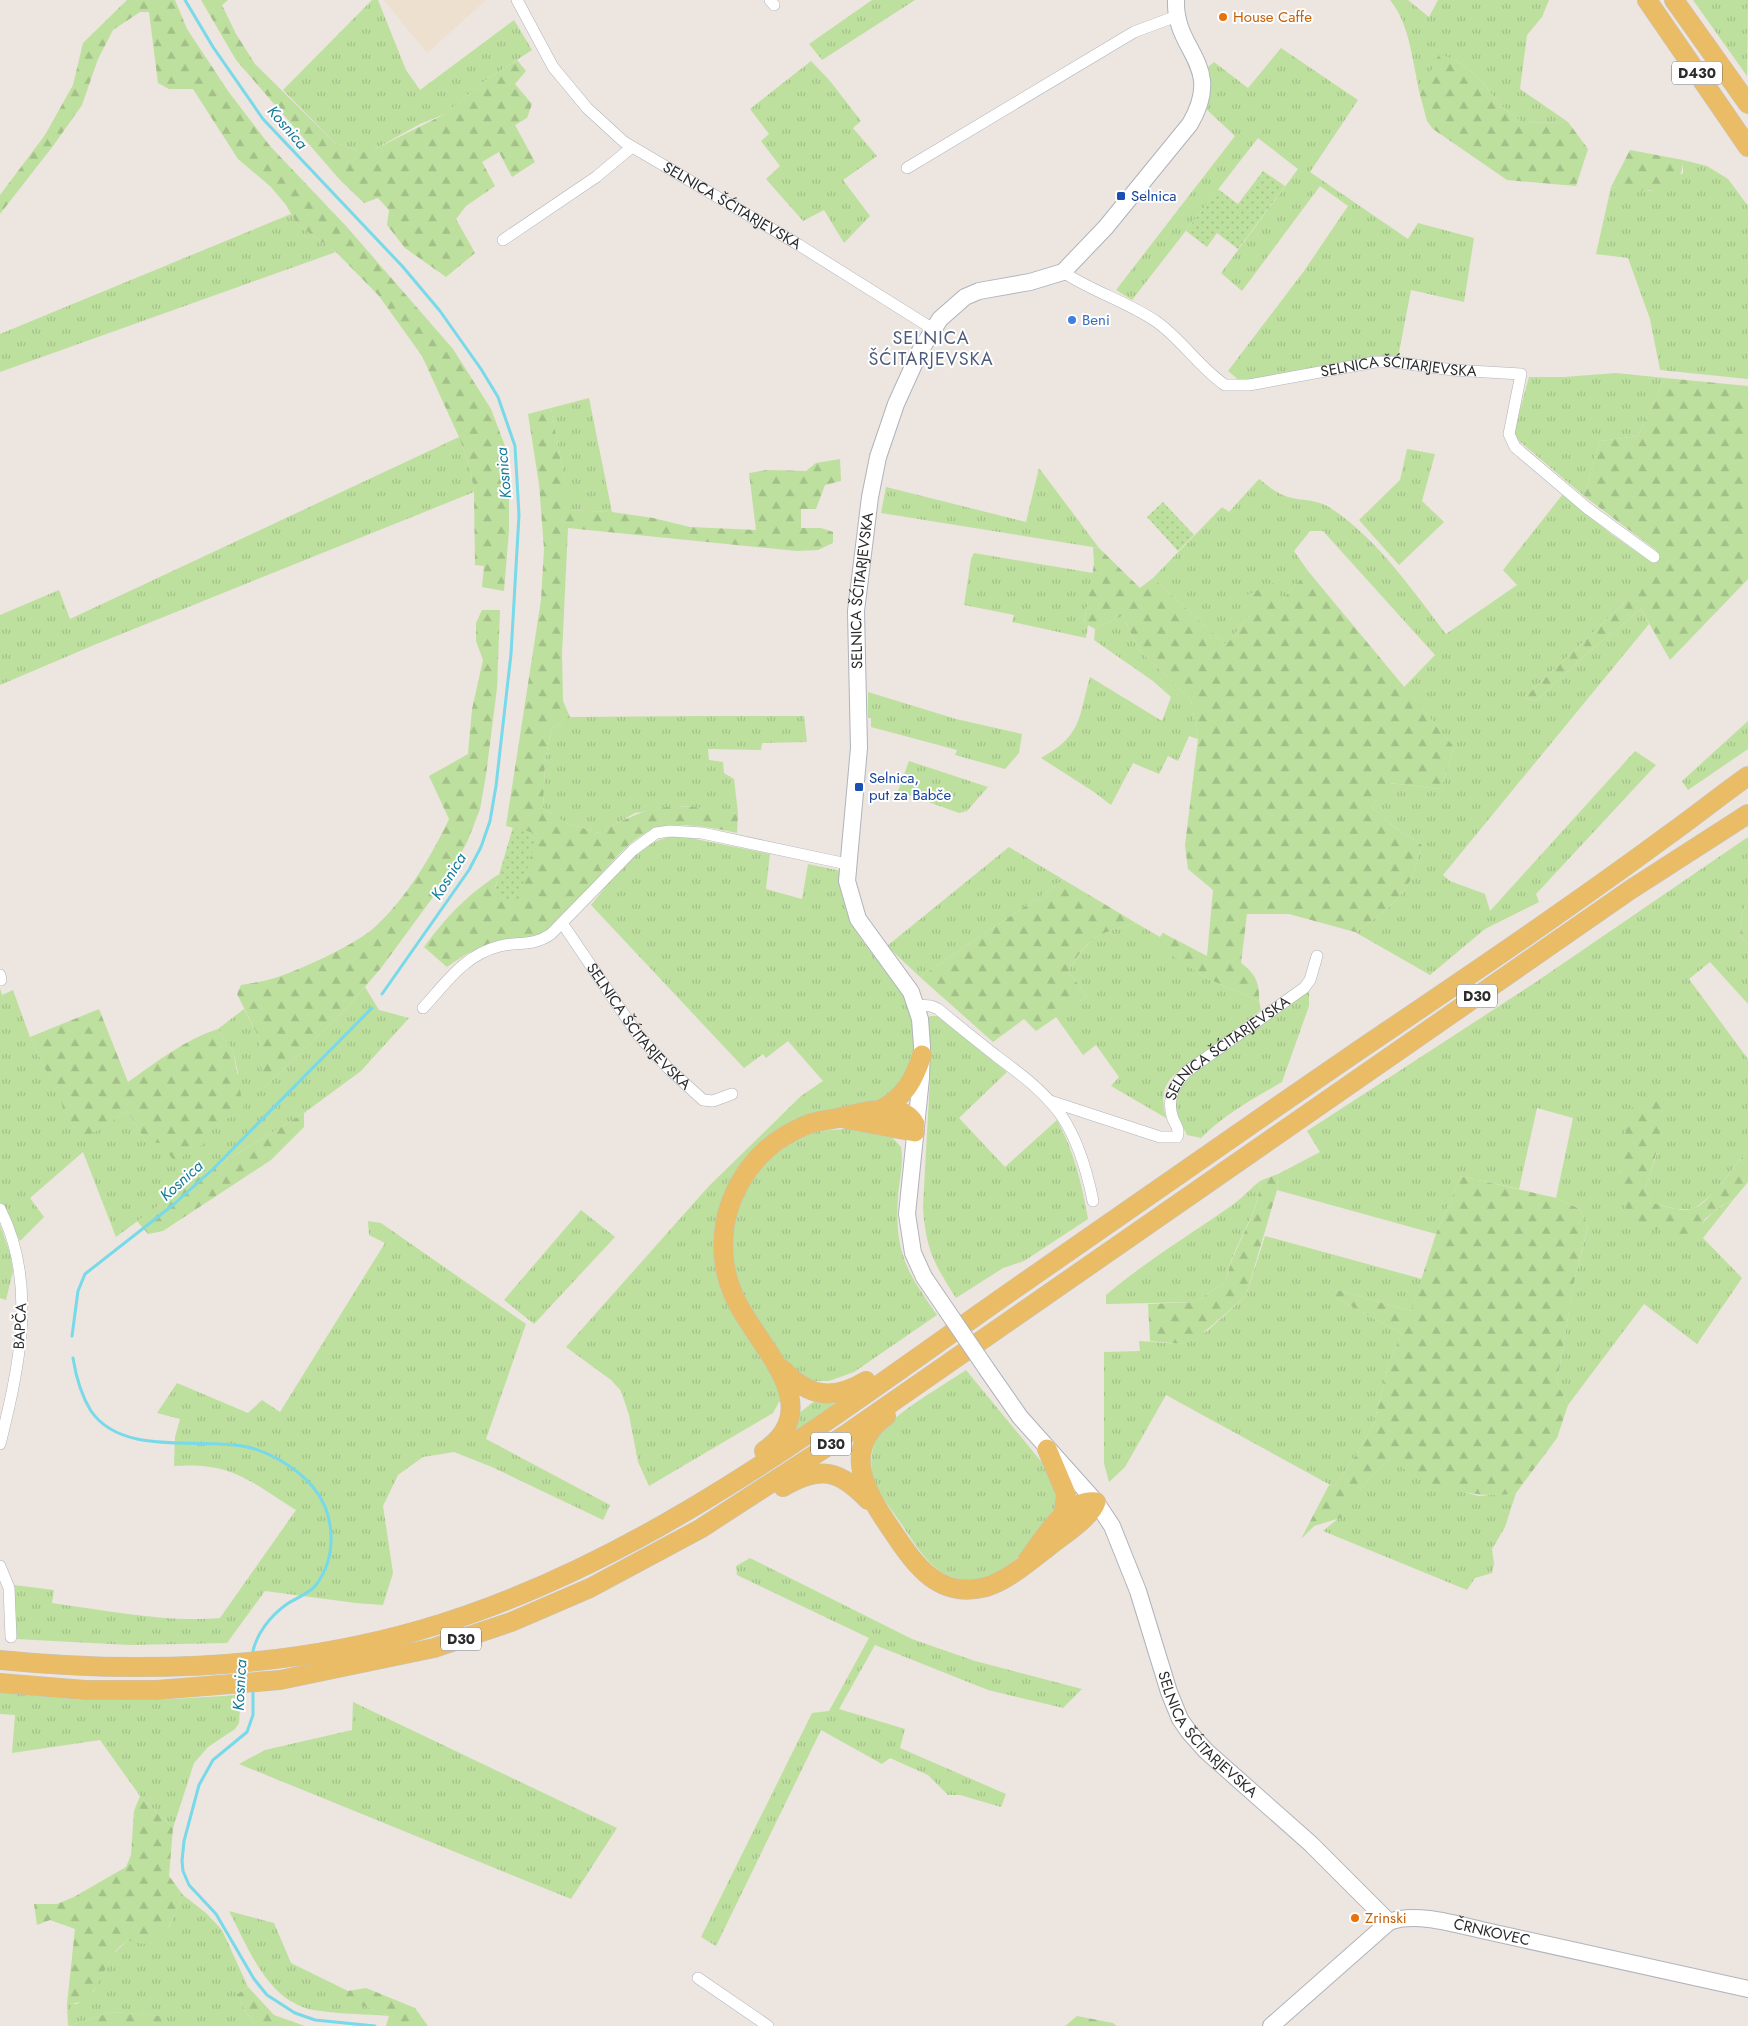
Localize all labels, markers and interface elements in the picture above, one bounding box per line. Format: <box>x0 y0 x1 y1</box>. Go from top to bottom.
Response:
place label: House Caffe <box>1233 6 1312 28</box>
marker: House Caffe <box>1217 11 1229 23</box>
road number: D430 <box>1672 62 1722 84</box>
water label: Kosnica <box>262 100 313 154</box>
street label: SELNICA ŠĆITARJEVSKA <box>659 156 806 255</box>
place label: Selnica <box>1131 185 1177 207</box>
marker: Selnica <box>1115 190 1127 202</box>
place label: Beni <box>1082 309 1110 331</box>
marker: Beni <box>1066 314 1078 326</box>
district label: SELNICA ŠĆITARJEVSKA <box>868 325 994 372</box>
street label: SELNICA ŠĆITARJEVSKA <box>1319 351 1477 383</box>
water label: Kosnica <box>490 446 517 500</box>
street label: SELNICA ŠĆITARJEVSKA <box>845 511 879 669</box>
place label: Selnica, put za Babče <box>869 767 951 806</box>
marker: Selnica, put za Babče <box>853 781 865 793</box>
water label: Kosnica <box>425 848 472 904</box>
street label: SELNICA ŠĆITARJEVSKA <box>581 958 696 1095</box>
road number: D30 <box>1457 984 1497 1008</box>
street label: SELNICA ŠĆITARJEVSKA <box>1160 990 1294 1103</box>
water label: Kosnica <box>155 1155 208 1206</box>
street label: BAPČA <box>8 1302 32 1350</box>
road number: D30 <box>811 1432 851 1456</box>
road number: D30 <box>441 1628 481 1650</box>
water label: Kosnica <box>227 1659 252 1711</box>
street label: SELNICA ŠĆITARJEVSKA <box>1152 1668 1263 1803</box>
place label: Zrinski <box>1365 1907 1407 1929</box>
marker: Zrinski <box>1349 1912 1361 1924</box>
street label: ČRNKOVEC <box>1451 1913 1532 1951</box>

